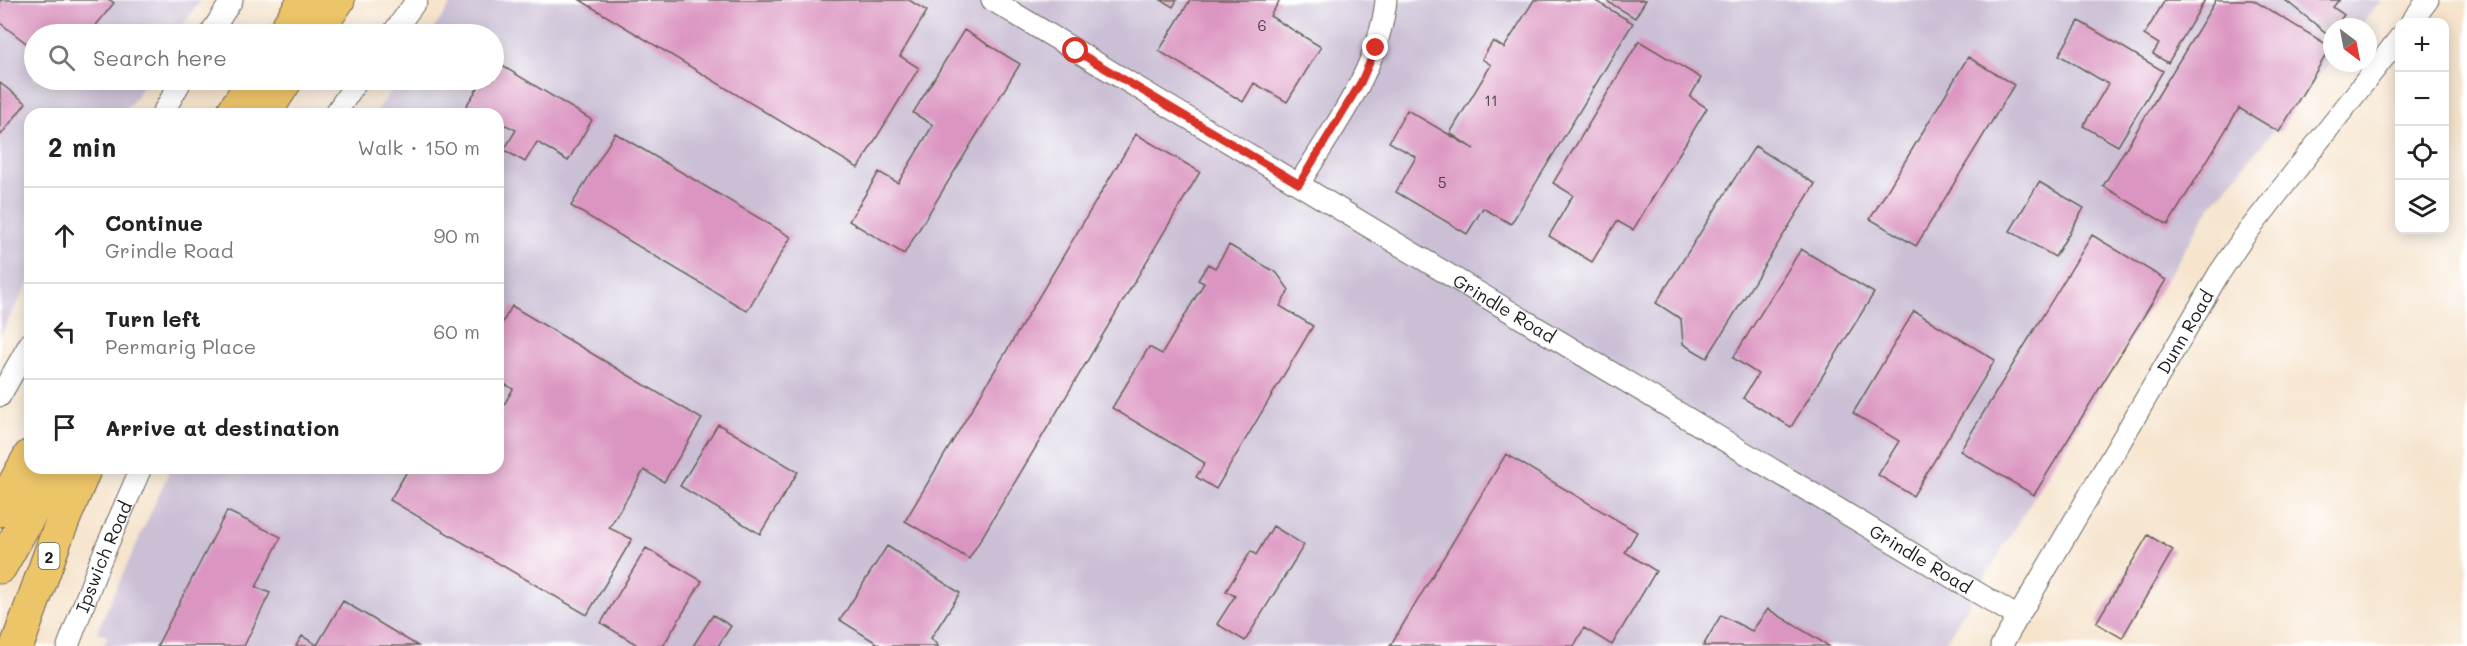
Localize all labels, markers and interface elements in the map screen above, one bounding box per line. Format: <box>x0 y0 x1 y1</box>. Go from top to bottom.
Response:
house number: 6 <box>1257 15 1267 35</box>
north arrow <box>2323 18 2377 72</box>
map controls <box>2395 18 2449 234</box>
button: + <box>2395 18 2449 72</box>
search box <box>24 24 504 90</box>
route end <box>1362 34 1388 60</box>
route start <box>1062 37 1088 63</box>
icon: search <box>45 41 78 74</box>
text: Search here <box>93 43 227 72</box>
button: − <box>2395 72 2449 126</box>
house number: 11 <box>1484 90 1498 110</box>
button: locate <box>2395 126 2449 180</box>
text: 2 min <box>48 130 116 164</box>
text: Walk · 150 m <box>358 134 480 160</box>
house number: 5 <box>1438 172 1446 192</box>
button: layers <box>2395 180 2449 234</box>
text: Continue <box>105 208 203 237</box>
icon: ahead <box>48 219 81 252</box>
text: 90 m <box>434 222 480 248</box>
text: Grindle Road <box>105 237 233 263</box>
street label: Grindle Road <box>1449 268 1560 348</box>
street label: Dunn Road <box>2151 286 2219 378</box>
text: Turn left <box>105 304 201 333</box>
icon: left <box>48 315 81 348</box>
text: 60 m <box>433 318 480 344</box>
text: Permarig Place <box>105 333 256 359</box>
icon: arrive <box>48 411 81 444</box>
text: Arrive at destination <box>105 413 340 442</box>
street label: Ipswich Road <box>70 497 137 616</box>
street label: Grindle Road <box>1865 519 1977 599</box>
road number: 2 <box>38 543 60 569</box>

